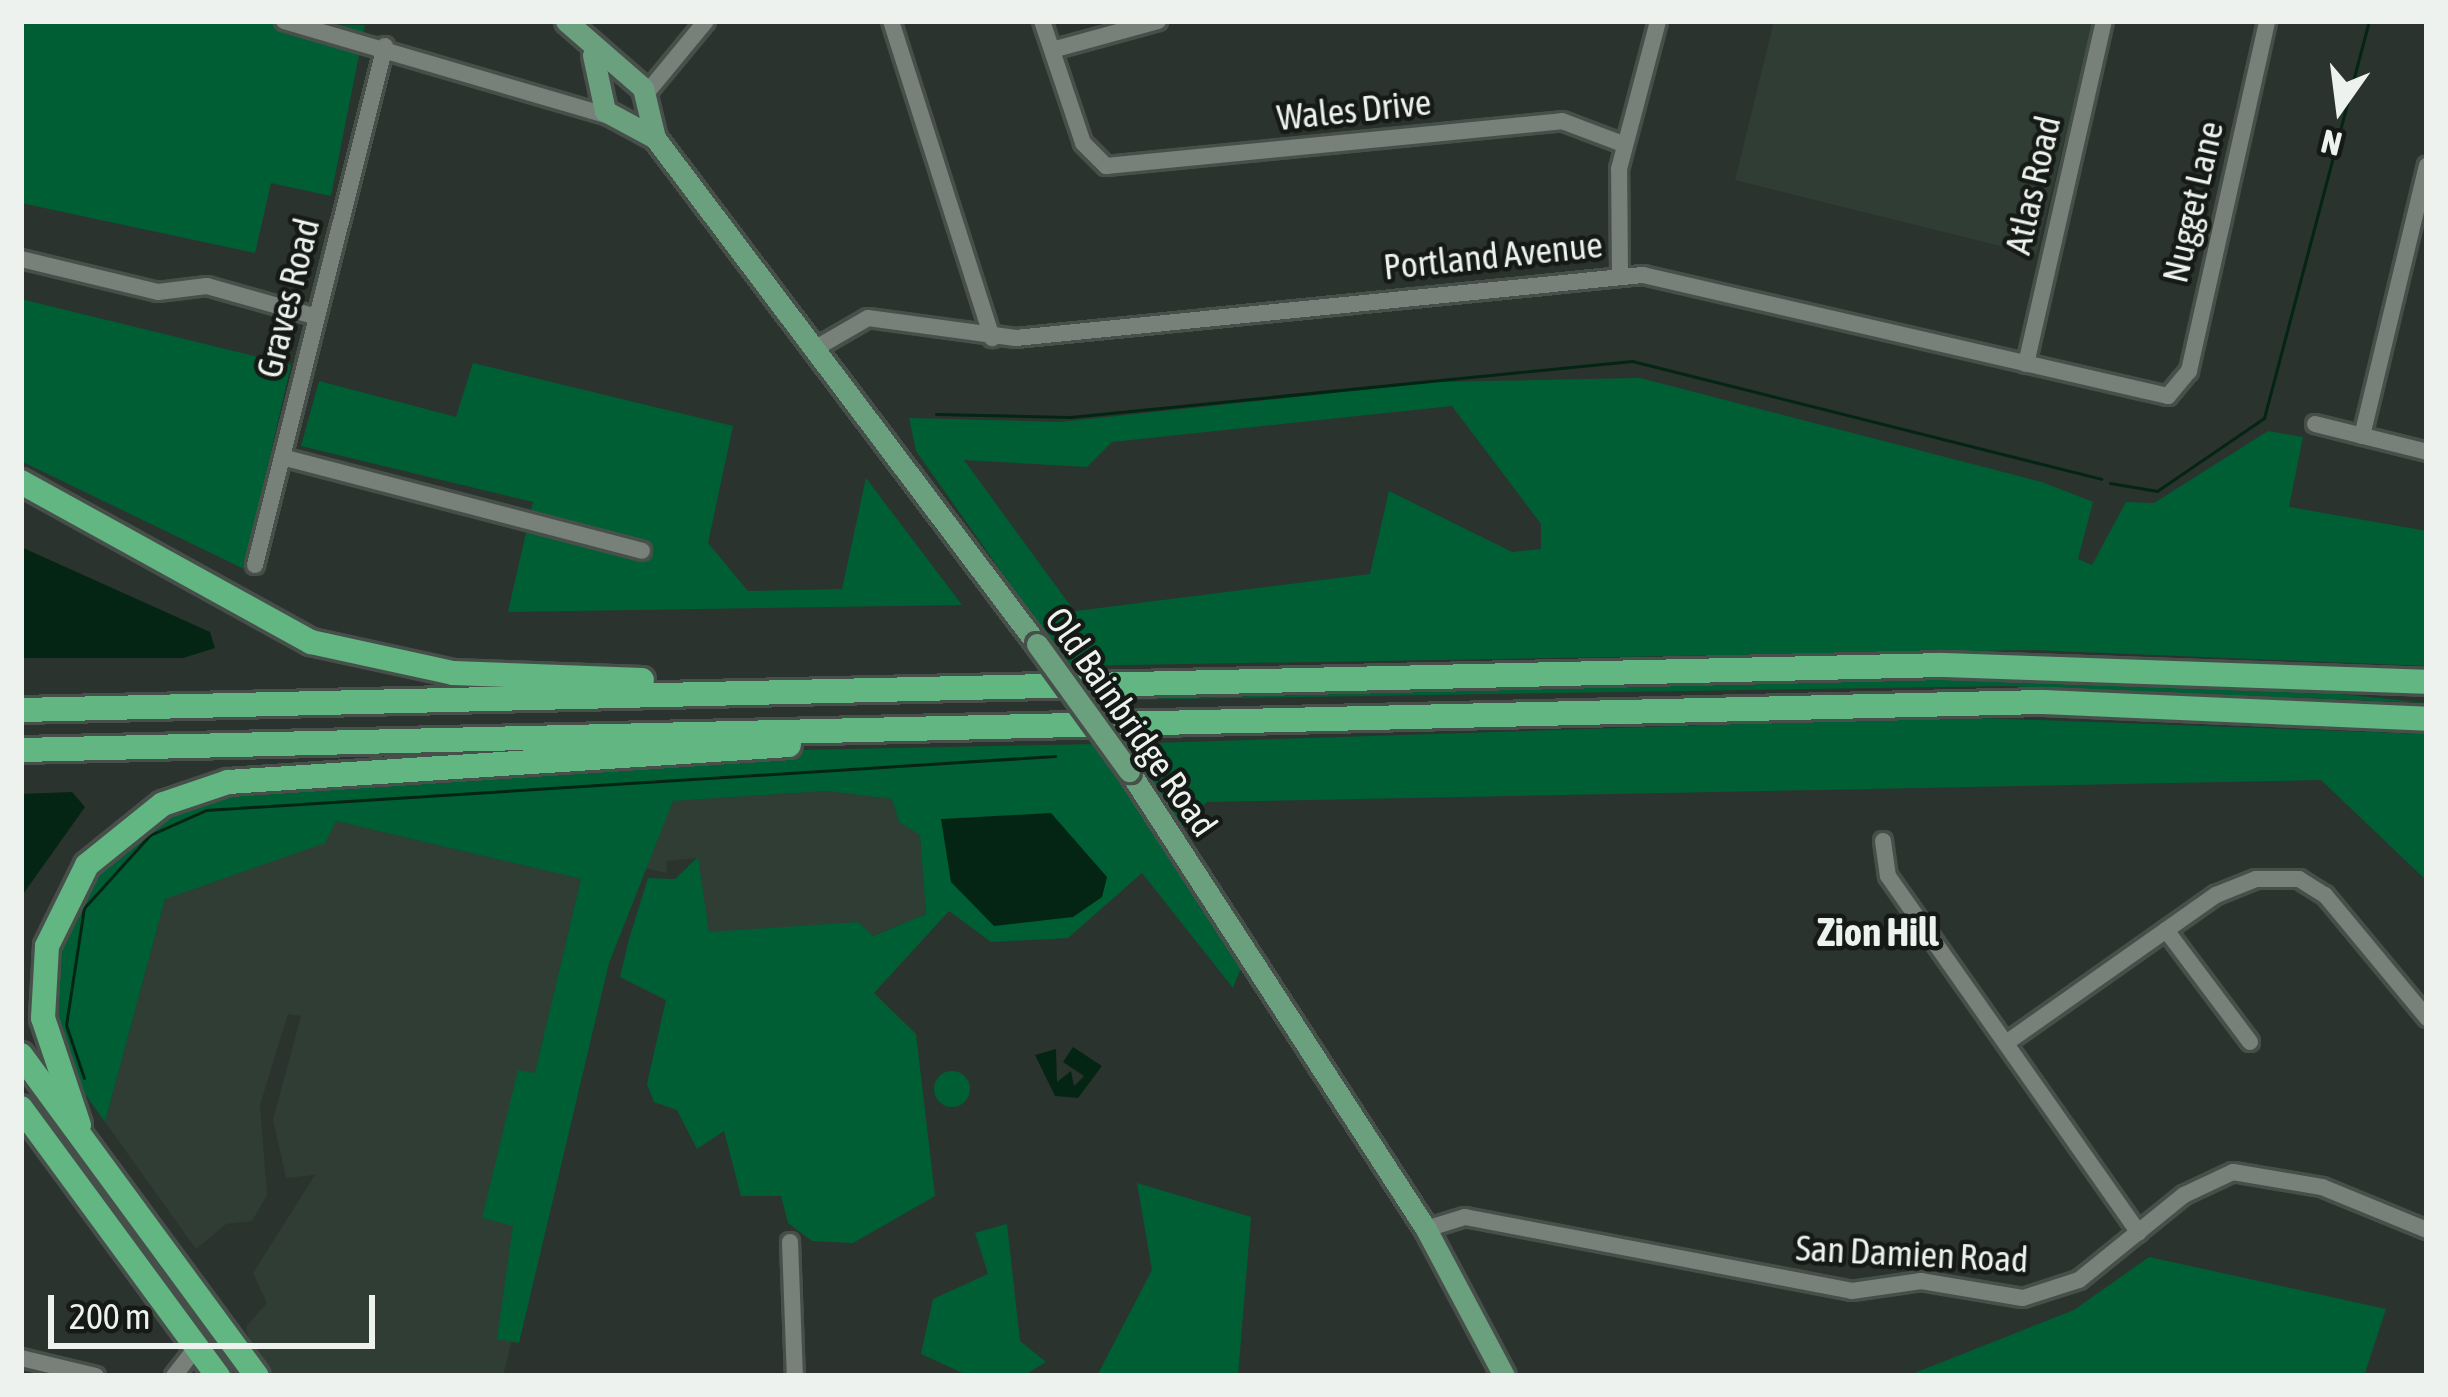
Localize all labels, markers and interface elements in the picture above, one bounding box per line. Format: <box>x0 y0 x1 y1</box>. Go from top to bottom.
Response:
north arrow <box>2280 48 2400 168</box>
street label: Wales Drive <box>1275 80 1433 140</box>
street label: Atlas Road <box>1996 112 2070 258</box>
street label: Nugget Lane <box>2153 117 2233 287</box>
text: N <box>2317 122 2345 164</box>
street label: Graves Road <box>247 214 329 382</box>
street label: Portland Avenue <box>1381 223 1605 289</box>
street label: Old Bainbridge Road <box>1036 599 1226 845</box>
district label: Zion Hill <box>1817 909 1939 955</box>
street label: San Damien Road <box>1795 1226 2029 1282</box>
scale bar <box>54 1271 381 1345</box>
text: 200 m <box>69 1295 151 1337</box>

